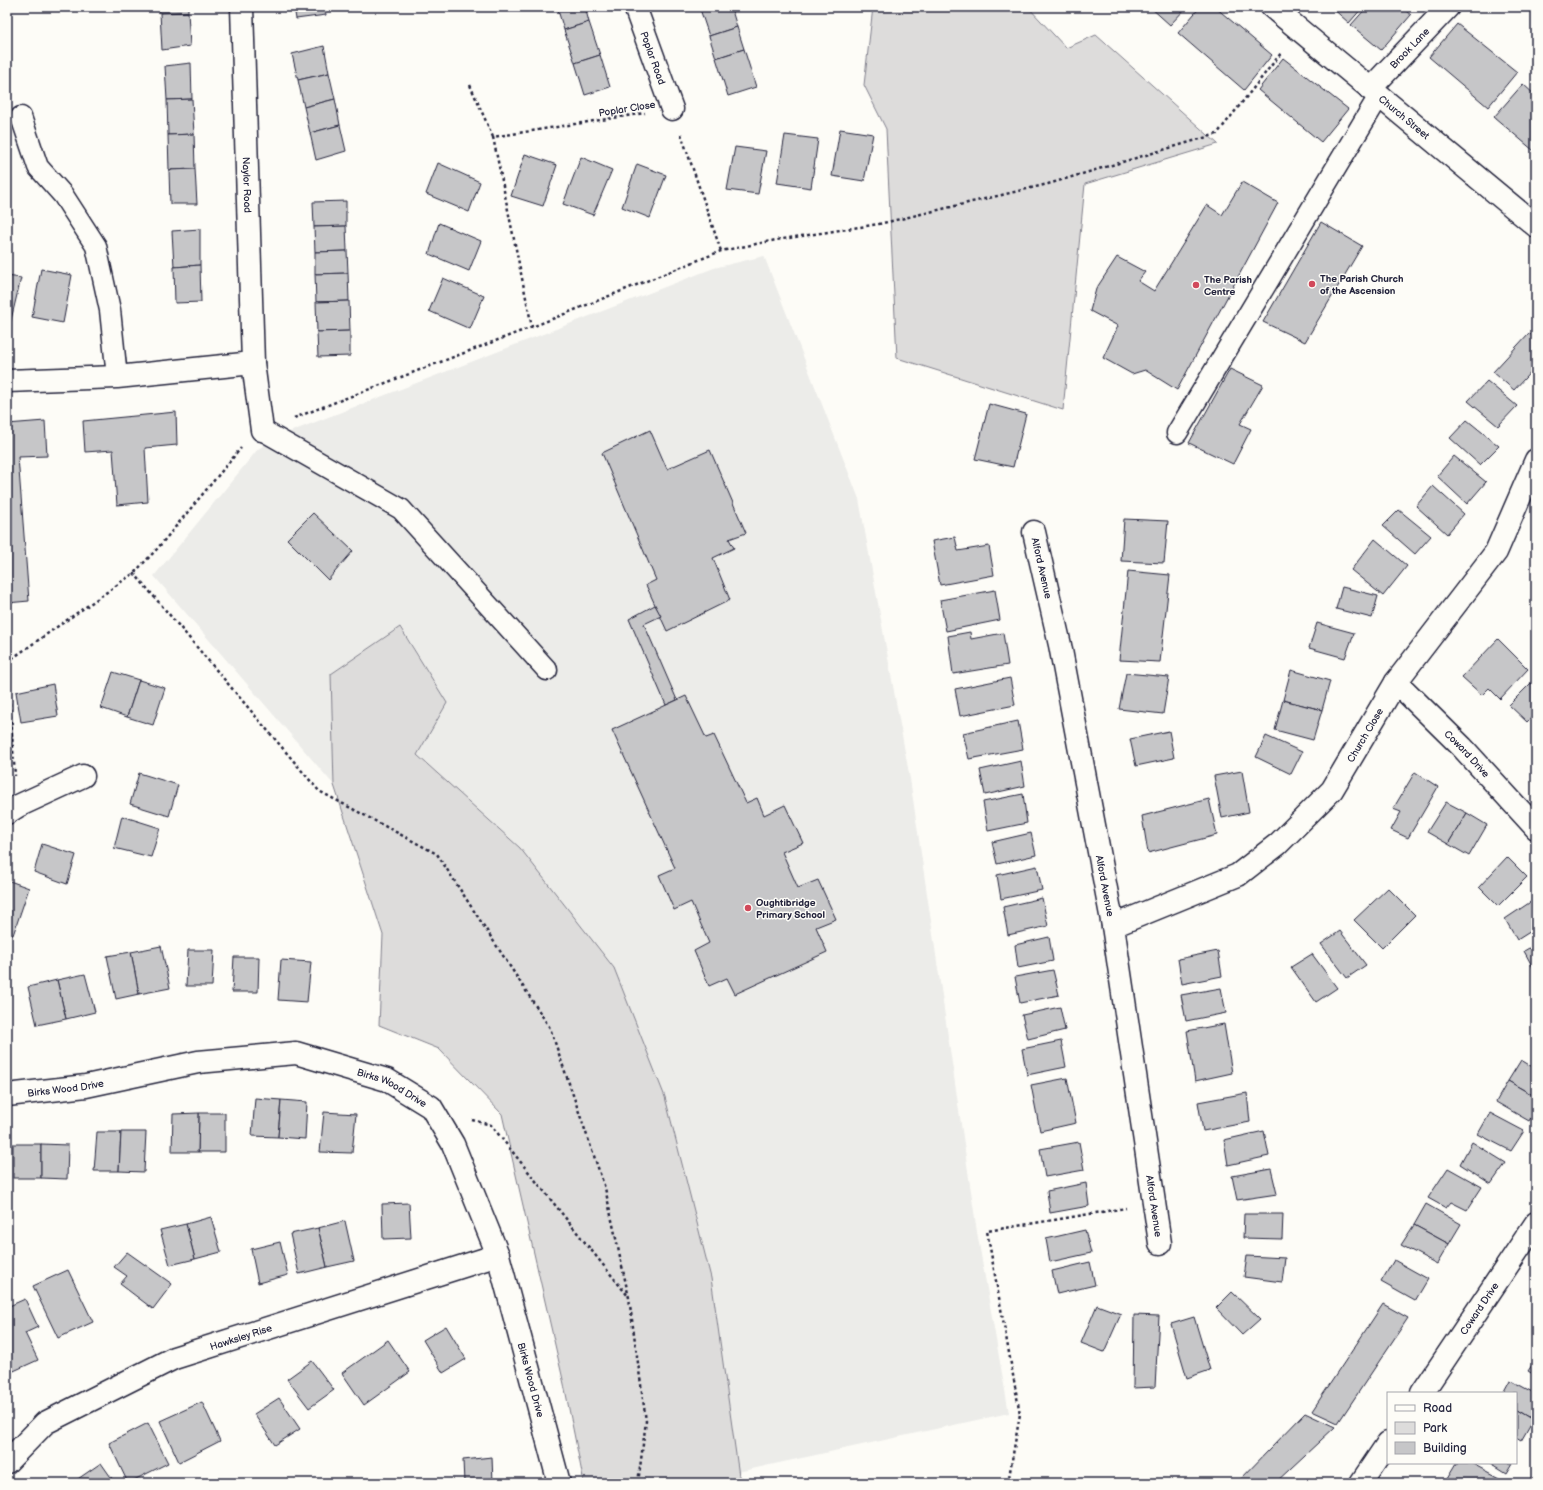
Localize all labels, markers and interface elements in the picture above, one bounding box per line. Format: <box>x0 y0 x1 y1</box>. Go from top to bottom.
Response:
street label: Brook Lane <box>1388 25 1432 71</box>
street label: Poplar Road <box>637 30 668 87</box>
street label: Church Street <box>1376 93 1432 142</box>
street label: Poplar Close <box>598 99 656 119</box>
street label: Naylor Road <box>240 157 253 213</box>
place label: The Parish Church of the Ascension <box>1320 273 1403 297</box>
place label: The Parish Centre <box>1204 274 1252 298</box>
marker: The Parish Church of the Ascension <box>1307 279 1317 289</box>
marker: The Parish Centre <box>1191 280 1201 290</box>
street label: Alford Avenue <box>1028 537 1054 600</box>
street label: Church Close <box>1345 706 1386 765</box>
street label: Coward Drive <box>1442 728 1492 780</box>
street label: Alford Avenue <box>1093 854 1116 918</box>
place label: Oughtibridge Primary School <box>756 897 825 921</box>
marker: Oughtibridge Primary School <box>743 903 753 913</box>
street label: Birks Wood Drive <box>355 1066 429 1110</box>
street label: Birks Wood Drive <box>27 1077 105 1100</box>
street label: Alford Avenue <box>1143 1175 1164 1238</box>
street label: Coward Drive <box>1458 1280 1502 1337</box>
street label: Hawksley Rise <box>209 1322 274 1353</box>
street label: Birks Wood Drive <box>515 1341 546 1419</box>
legend <box>1387 1392 1517 1464</box>
text: Road <box>1423 1401 1452 1416</box>
text: Park <box>1423 1421 1447 1436</box>
text: Building <box>1423 1441 1467 1456</box>

